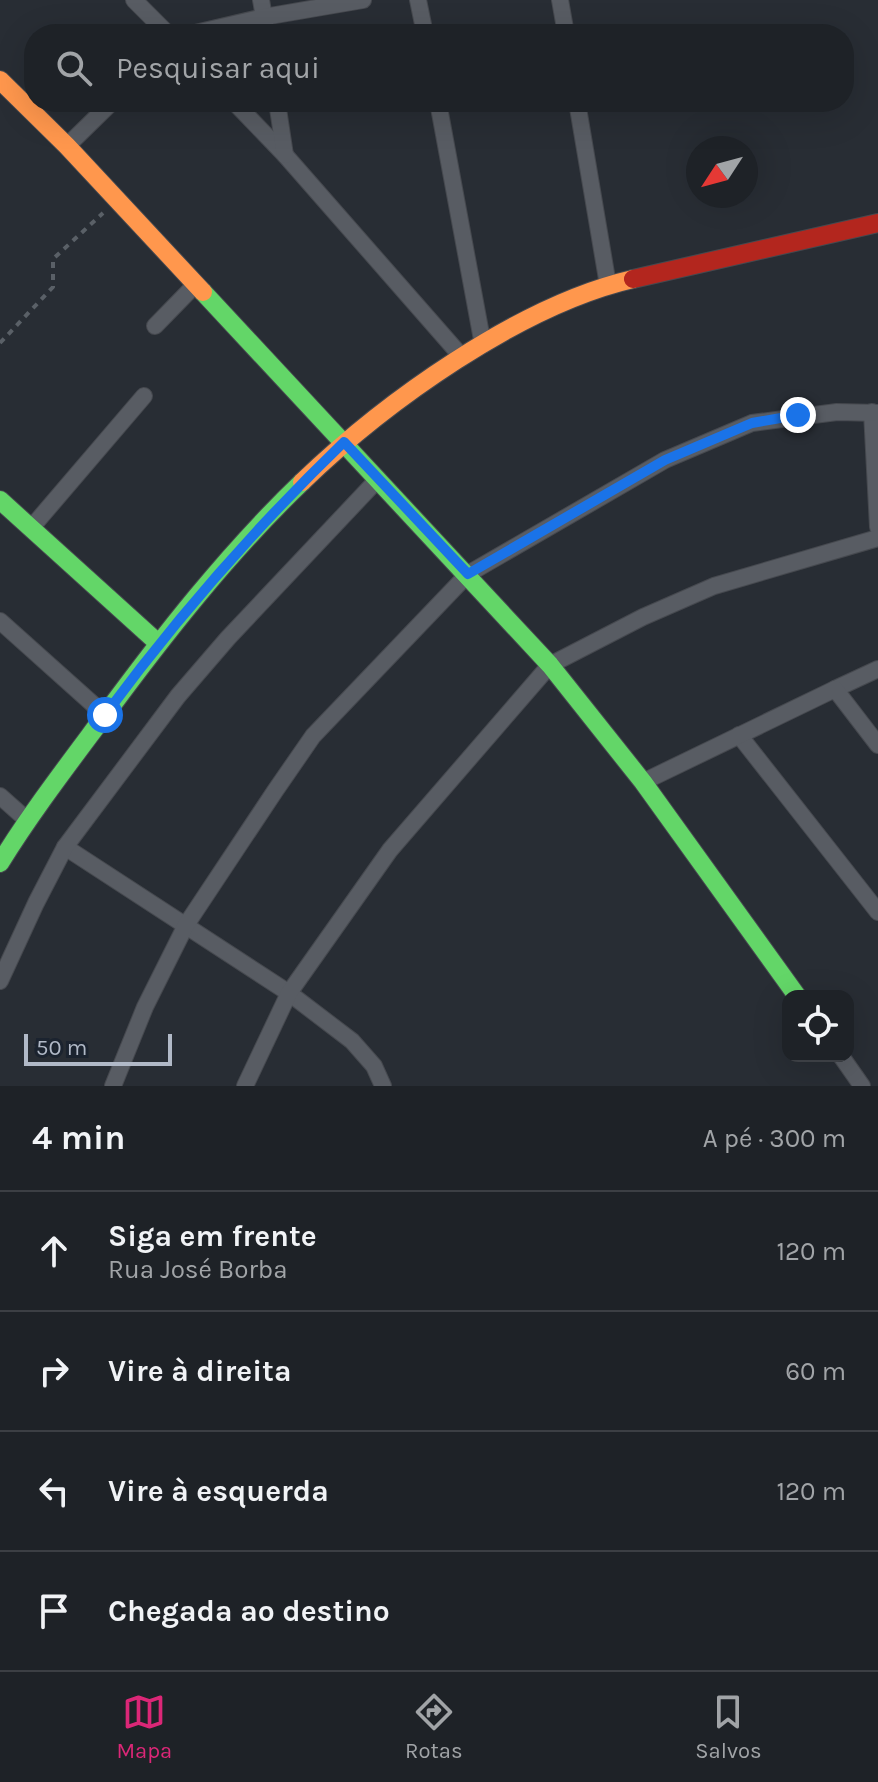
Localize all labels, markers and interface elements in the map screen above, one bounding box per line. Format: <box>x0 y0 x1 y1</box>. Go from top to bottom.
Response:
search box <box>24 24 854 112</box>
icon: search <box>52 46 96 90</box>
text: Pesquisar aqui <box>116 50 320 86</box>
north arrow <box>686 136 758 208</box>
route end <box>780 397 816 433</box>
route start <box>87 697 123 733</box>
map controls <box>782 990 854 1062</box>
button: locate <box>782 990 854 1062</box>
scale bar <box>24 1030 172 1066</box>
text: 50 m <box>36 1035 87 1061</box>
text: 4 min <box>32 1118 125 1158</box>
text: A pé · 300 m <box>703 1123 846 1154</box>
text: Siga em frente <box>108 1218 317 1254</box>
icon: ahead <box>32 1229 76 1273</box>
text: 120 m <box>776 1236 846 1267</box>
text: Rua José Borba <box>108 1254 288 1285</box>
icon: right <box>32 1349 76 1393</box>
text: Vire à direita <box>108 1353 291 1389</box>
text: 60 m <box>785 1356 846 1387</box>
icon: left <box>32 1469 76 1513</box>
text: Vire à esquerda <box>108 1473 329 1509</box>
text: 120 m <box>776 1476 846 1507</box>
icon: arrive <box>32 1589 76 1633</box>
text: Chegada ao destino <box>108 1593 390 1629</box>
tab: Mapa <box>116 1690 172 1764</box>
tab: Rotas <box>405 1690 462 1764</box>
tab: Salvos <box>695 1690 762 1764</box>

